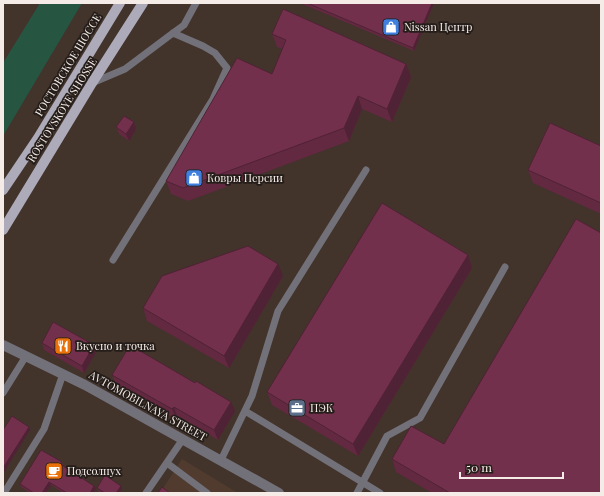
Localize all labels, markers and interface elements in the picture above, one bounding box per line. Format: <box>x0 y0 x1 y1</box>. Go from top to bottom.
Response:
street label: РОСТОВСКОЕ ШОССЕ <box>31 10 104 119</box>
shop icon: Nissan Центр <box>381 17 401 37</box>
place label: Nissan Центр <box>404 19 473 34</box>
street label: ROSTOVSKOYE SHOSSE <box>23 54 100 165</box>
shop icon: Ковры Персии <box>184 168 204 188</box>
place label: Ковры Персии <box>207 170 283 185</box>
restaurant icon: Вкусно и точка <box>53 336 73 356</box>
place label: Вкусно и точка <box>76 338 155 353</box>
street label: AVTOMOBILNAYA STREET <box>86 366 210 444</box>
office icon: ПЭК <box>287 398 307 418</box>
place label: ПЭК <box>310 400 334 415</box>
scale bar <box>460 454 563 480</box>
text: 50 m <box>466 459 492 475</box>
cafe icon: Подсолнух <box>44 461 64 481</box>
place label: Подсолнух <box>67 463 121 478</box>

